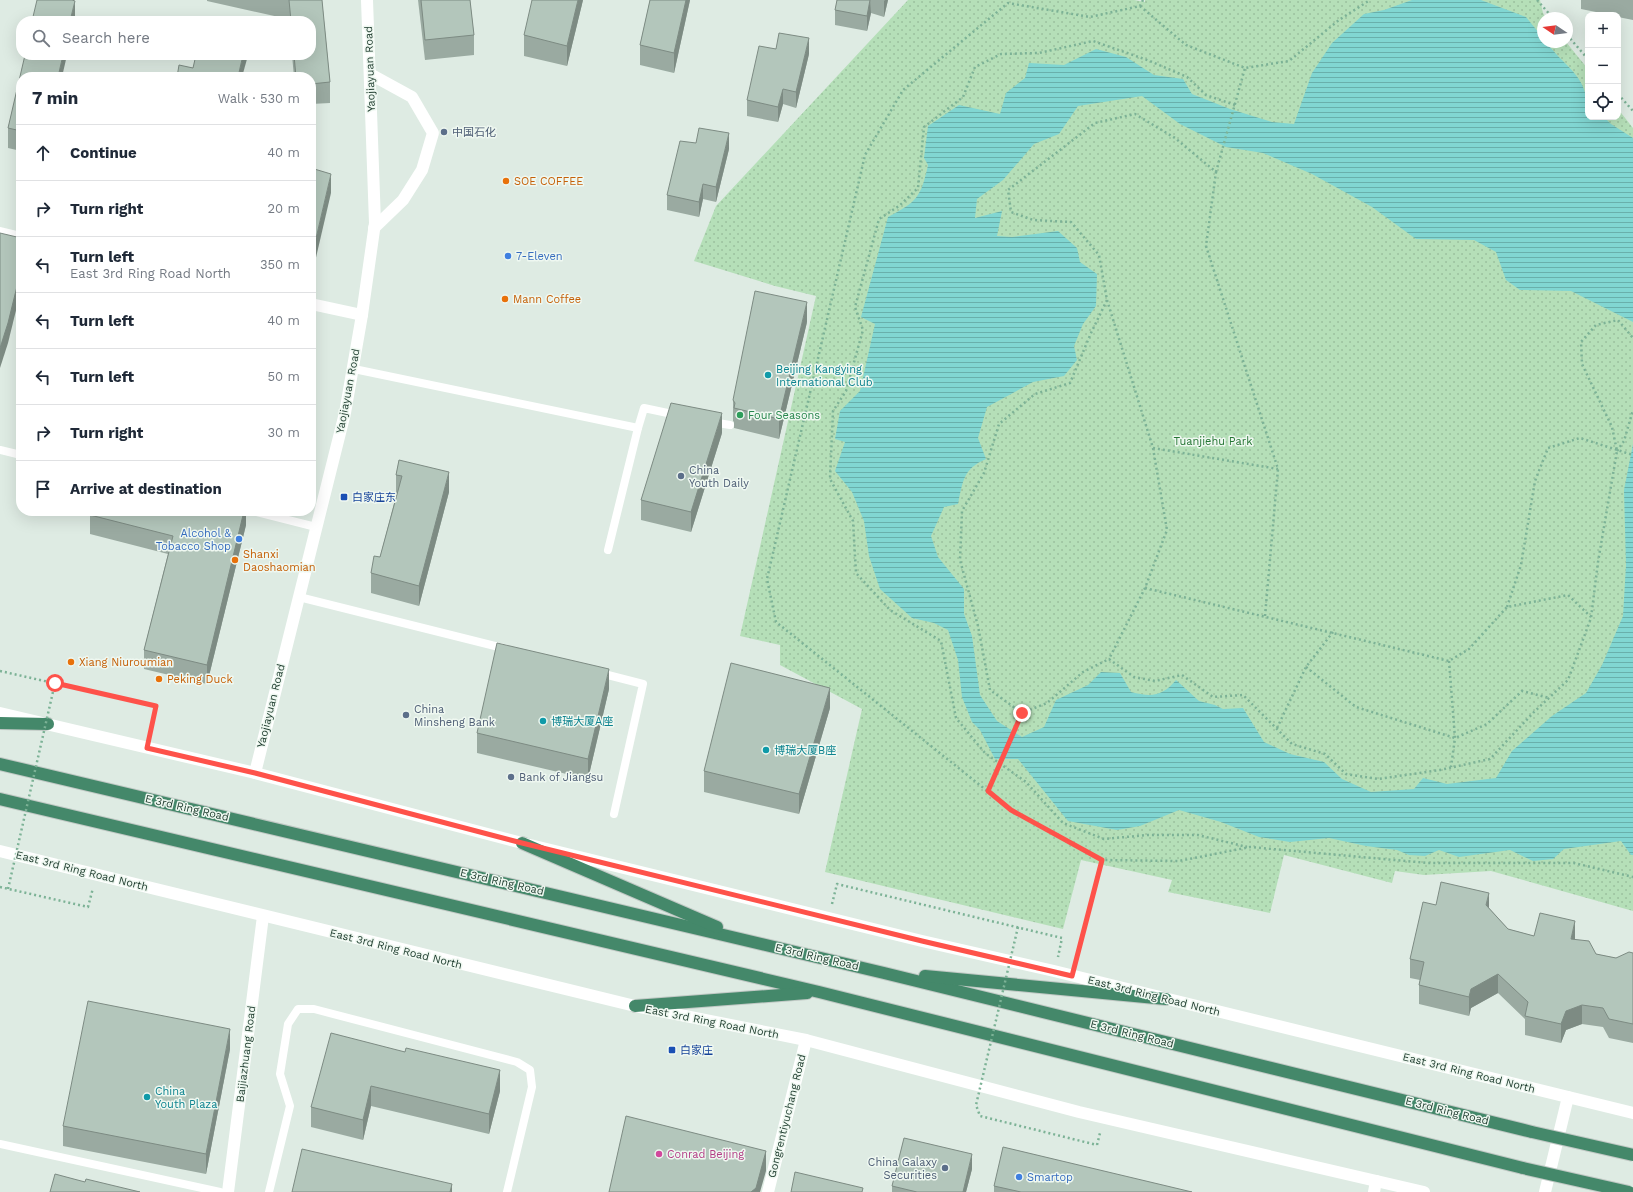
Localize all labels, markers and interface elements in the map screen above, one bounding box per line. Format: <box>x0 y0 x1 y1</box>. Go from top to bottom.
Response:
north arrow <box>1537 12 1573 48</box>
map controls <box>1585 12 1621 120</box>
button: + <box>1585 12 1621 48</box>
search box <box>16 16 316 60</box>
street label: Yaojiayuan Road <box>362 26 378 112</box>
icon: search <box>30 27 52 49</box>
text: Search here <box>62 29 150 47</box>
button: − <box>1585 48 1621 84</box>
button: locate <box>1585 84 1621 120</box>
text: 7 min <box>32 88 78 108</box>
text: Walk · 530 m <box>218 91 300 106</box>
place label: 中国石化 <box>452 126 496 139</box>
marker: 中国石化 <box>439 127 449 137</box>
icon: ahead <box>32 142 54 164</box>
text: Continue <box>70 144 137 162</box>
text: 40 m <box>267 145 300 160</box>
place label: SOE COFFEE <box>514 175 583 188</box>
marker: SOE COFFEE <box>501 176 511 186</box>
icon: right <box>32 198 54 220</box>
text: Turn right <box>70 200 143 218</box>
text: 20 m <box>268 201 300 216</box>
text: Turn left <box>70 248 134 266</box>
place label: 7-Eleven <box>516 250 563 263</box>
marker: 7-Eleven <box>503 251 513 261</box>
icon: left <box>32 254 54 276</box>
text: 350 m <box>260 257 300 272</box>
text: East 3rd Ring Road North <box>70 266 231 281</box>
place label: Mann Coffee <box>513 293 581 306</box>
marker: Mann Coffee <box>500 294 510 304</box>
icon: left <box>32 310 54 332</box>
text: Turn left <box>70 312 134 330</box>
text: 40 m <box>267 313 300 328</box>
street label: Yaojiayuan Road <box>333 348 363 434</box>
place label: Beijing Kangying International Club <box>776 363 873 389</box>
icon: left <box>32 366 54 388</box>
text: Turn left <box>70 368 134 386</box>
text: 50 m <box>268 369 300 384</box>
marker: Beijing Kangying International Club <box>763 370 773 380</box>
place label: Four Seasons <box>748 409 820 422</box>
marker: Four Seasons <box>735 410 745 420</box>
icon: right <box>32 422 54 444</box>
text: Turn right <box>70 424 143 442</box>
text: 30 m <box>268 425 300 440</box>
park label: Tuanjiehu Park <box>1174 435 1252 448</box>
place label: China Youth Daily <box>689 464 749 490</box>
marker: China Youth Daily <box>676 471 686 481</box>
icon: arrive <box>32 478 54 500</box>
text: Arrive at destination <box>70 480 222 498</box>
place label: 白家庄东 <box>352 491 396 504</box>
marker: 白家庄东 <box>339 492 349 502</box>
place label: Alcohol & Tobacco Shop <box>156 527 231 553</box>
marker: Alcohol & Tobacco Shop <box>234 534 244 544</box>
place label: Shanxi Daoshaomian <box>243 548 316 574</box>
marker: Shanxi Daoshaomian <box>230 555 240 565</box>
place label: Xiang Niuroumian <box>79 656 173 669</box>
marker: Xiang Niuroumian <box>66 657 76 667</box>
street label: Yaojiayuan Road <box>254 663 288 749</box>
place label: Peking Duck <box>167 673 233 686</box>
route start <box>46 674 64 692</box>
marker: Peking Duck <box>154 674 164 684</box>
place label: China Minsheng Bank <box>414 703 495 729</box>
route end <box>1013 704 1031 722</box>
marker: China Minsheng Bank <box>401 710 411 720</box>
place label: 博瑞大厦A座 <box>551 715 613 728</box>
marker: 博瑞大厦A座 <box>538 716 548 726</box>
place label: 博瑞大厦B座 <box>774 744 836 757</box>
marker: 博瑞大厦B座 <box>761 745 771 755</box>
place label: Bank of Jiangsu <box>519 771 603 784</box>
marker: Bank of Jiangsu <box>506 772 516 782</box>
street label: E 3rd Ring Road <box>144 792 230 824</box>
street label: East 3rd Ring Road North <box>14 848 150 894</box>
street label: E 3rd Ring Road <box>459 866 545 898</box>
street label: East 3rd Ring Road North <box>328 926 464 972</box>
street label: E 3rd Ring Road <box>774 941 860 973</box>
street label: East 3rd Ring Road North <box>1086 973 1222 1019</box>
street label: East 3rd Ring Road North <box>644 1003 780 1041</box>
street label: Baijiazhuang Road <box>234 1005 258 1103</box>
street label: E 3rd Ring Road <box>1089 1017 1175 1051</box>
place label: 白家庄 <box>680 1044 713 1057</box>
marker: 白家庄 <box>667 1045 677 1055</box>
street label: East 3rd Ring Road North <box>1401 1050 1537 1096</box>
street label: Gongrentiyuchang Road <box>765 1053 809 1179</box>
place label: China Youth Plaza <box>155 1085 217 1111</box>
marker: China Youth Plaza <box>142 1092 152 1102</box>
street label: E 3rd Ring Road <box>1404 1094 1490 1128</box>
place label: Conrad Beijing <box>667 1148 744 1161</box>
marker: Conrad Beijing <box>654 1149 664 1159</box>
place label: China Galaxy Securities <box>868 1156 937 1182</box>
marker: China Galaxy Securities <box>940 1163 950 1173</box>
place label: Smartop <box>1027 1171 1073 1184</box>
marker: Smartop <box>1014 1172 1024 1182</box>

